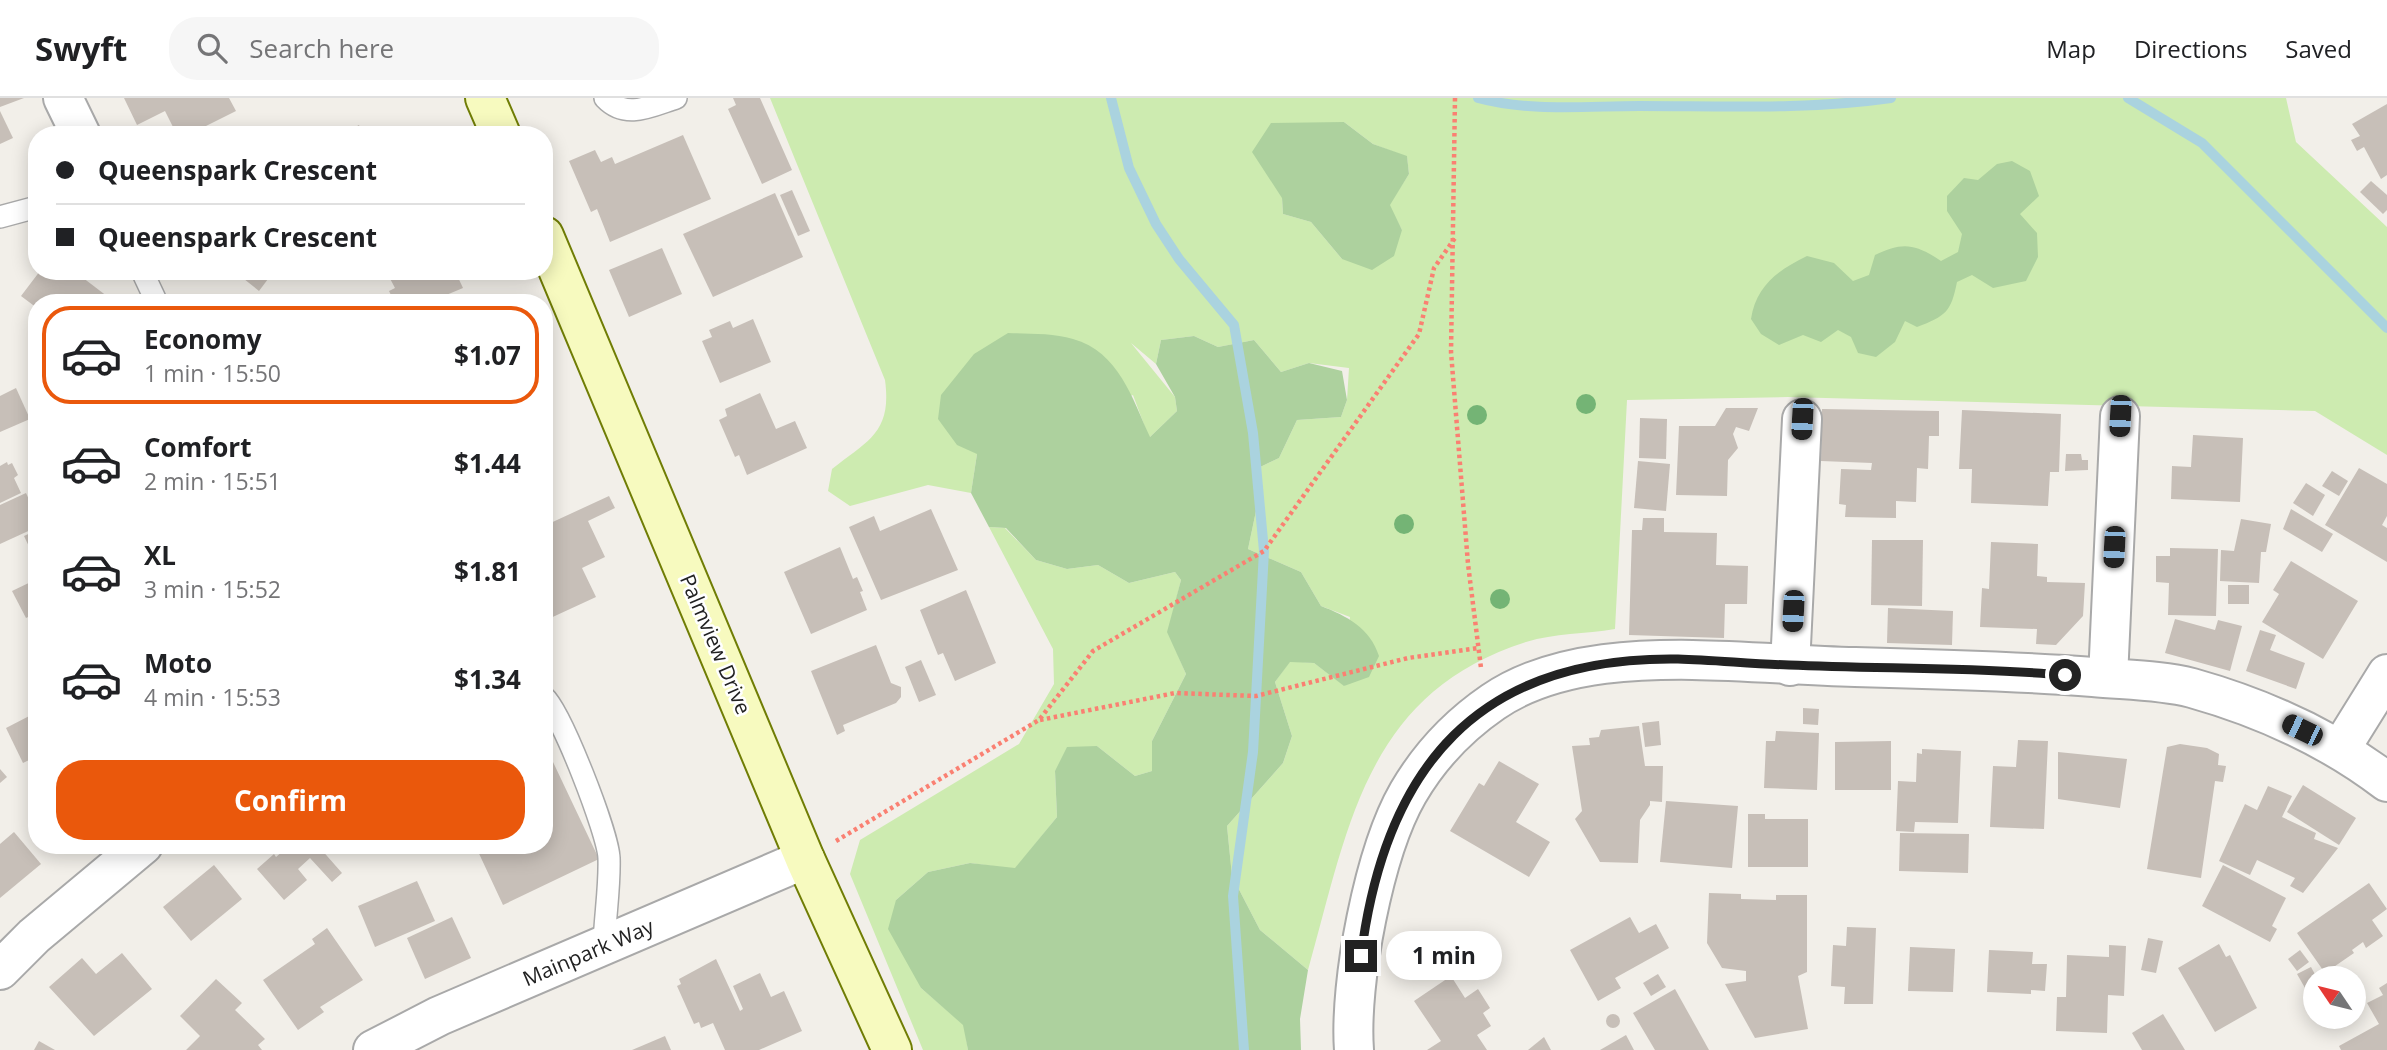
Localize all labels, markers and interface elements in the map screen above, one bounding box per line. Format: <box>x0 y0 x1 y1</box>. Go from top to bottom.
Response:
search box <box>169 17 659 80</box>
text: Swyft <box>35 26 127 71</box>
icon: search <box>193 29 231 67</box>
text: Search here <box>249 30 394 66</box>
text: Map <box>2046 32 2096 65</box>
text: Directions <box>2134 32 2247 65</box>
text: Saved <box>2285 32 2352 65</box>
text: Queenspark Crescent <box>98 152 377 188</box>
text: Queenspark Crescent <box>98 219 377 255</box>
text: Economy <box>144 321 262 357</box>
icon: car <box>60 324 123 387</box>
text: $1.07 <box>454 337 521 373</box>
text: 1 min · 15:50 <box>144 357 281 389</box>
car <box>2109 394 2132 438</box>
car <box>1791 397 1814 441</box>
text: Comfort <box>144 429 251 465</box>
icon: car <box>60 432 123 495</box>
text: $1.44 <box>454 445 521 481</box>
text: 2 min · 15:51 <box>144 465 281 497</box>
car <box>2103 525 2126 569</box>
text: XL <box>144 537 176 573</box>
icon: car <box>60 540 123 603</box>
text: $1.81 <box>454 553 521 589</box>
street label: Palmview Drive <box>674 570 758 718</box>
text: 3 min · 15:52 <box>144 573 281 605</box>
car <box>1782 589 1805 633</box>
text: Moto <box>144 645 212 681</box>
icon: car <box>60 648 123 711</box>
route start <box>2049 659 2081 691</box>
text: $1.34 <box>454 661 521 697</box>
text: 4 min · 15:53 <box>144 681 281 713</box>
car <box>2279 711 2326 749</box>
button: Confirm <box>56 760 525 840</box>
street label: Mainpark Way <box>518 912 658 992</box>
callout: 1 min <box>1386 932 1501 980</box>
text: 1 min <box>1412 939 1476 971</box>
route end <box>1345 940 1377 972</box>
north arrow <box>2303 966 2366 1029</box>
map controls <box>2303 966 2366 1029</box>

